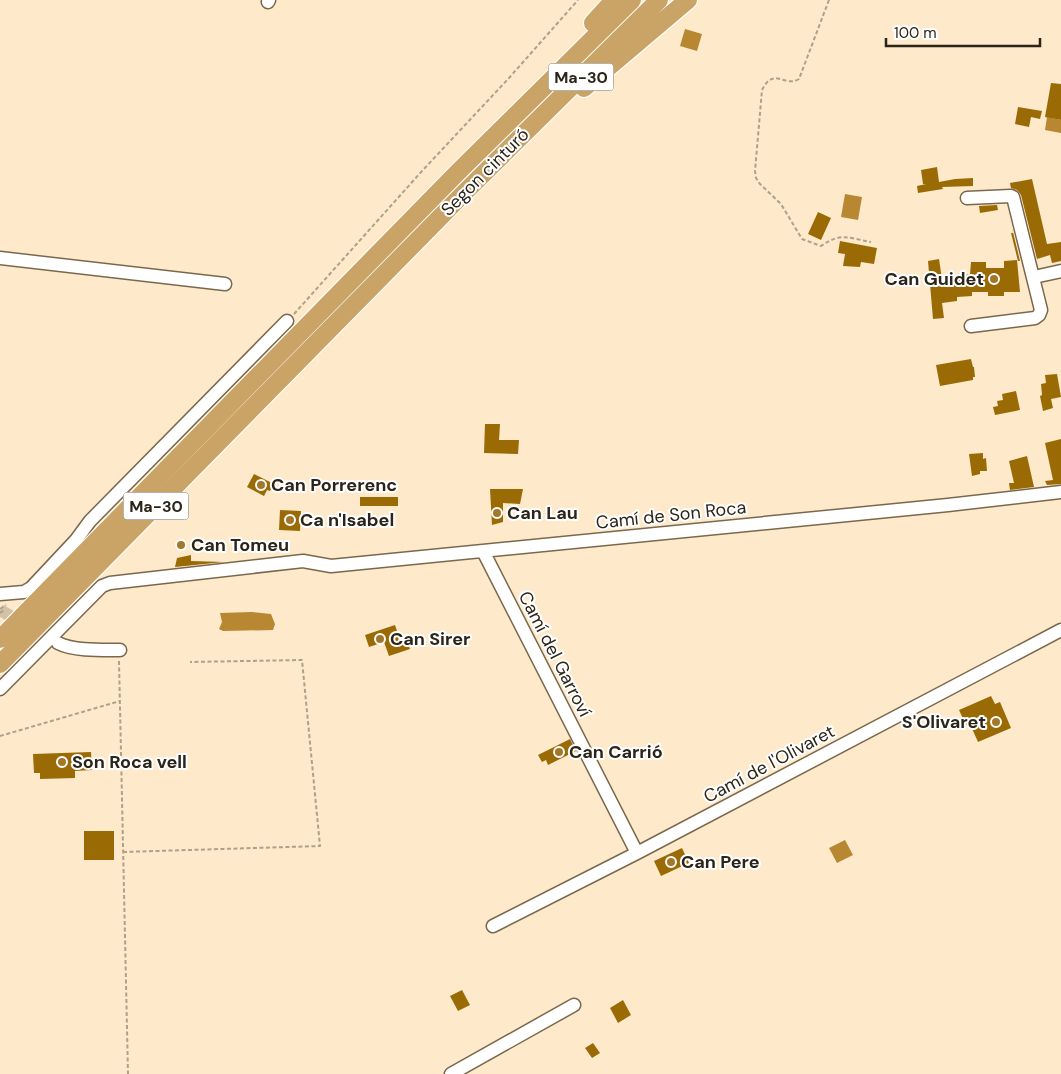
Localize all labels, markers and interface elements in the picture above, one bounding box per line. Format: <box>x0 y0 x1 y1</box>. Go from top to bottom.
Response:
scale bar <box>886 15 1040 47</box>
text: 100 m <box>894 23 937 43</box>
road number: Ma-30 <box>548 64 614 90</box>
street label: Segon cinturó <box>436 123 534 221</box>
place label: Can Guidet <box>885 267 984 291</box>
marker: Can Guidet <box>988 273 1000 285</box>
place label: Can Porrerenc <box>271 473 397 497</box>
marker: Can Porrerenc <box>255 479 267 491</box>
road number: Ma-30 <box>124 492 188 520</box>
street label: Camí de Son Roca <box>595 495 747 535</box>
place label: Can Lau <box>507 501 578 525</box>
marker: Can Lau <box>491 507 503 519</box>
place label: Ca n'Isabel <box>300 508 394 532</box>
marker: Ca n'Isabel <box>284 514 296 526</box>
place label: Can Tomeu <box>191 533 289 557</box>
marker: Can Tomeu <box>175 539 187 551</box>
street label: Camí del Garroví <box>513 587 597 721</box>
place label: Can Sirer <box>390 627 470 651</box>
marker: Can Sirer <box>374 633 386 645</box>
place label: S'Olivaret <box>902 710 986 734</box>
marker: S'Olivaret <box>990 716 1002 728</box>
street label: Camí de l'Olivaret <box>699 719 839 809</box>
place label: Can Carrió <box>569 740 663 764</box>
marker: Can Carrió <box>553 746 565 758</box>
place label: Son Roca vell <box>72 750 187 774</box>
marker: Son Roca vell <box>56 756 68 768</box>
place label: Can Pere <box>681 850 760 874</box>
marker: Can Pere <box>665 856 677 868</box>

